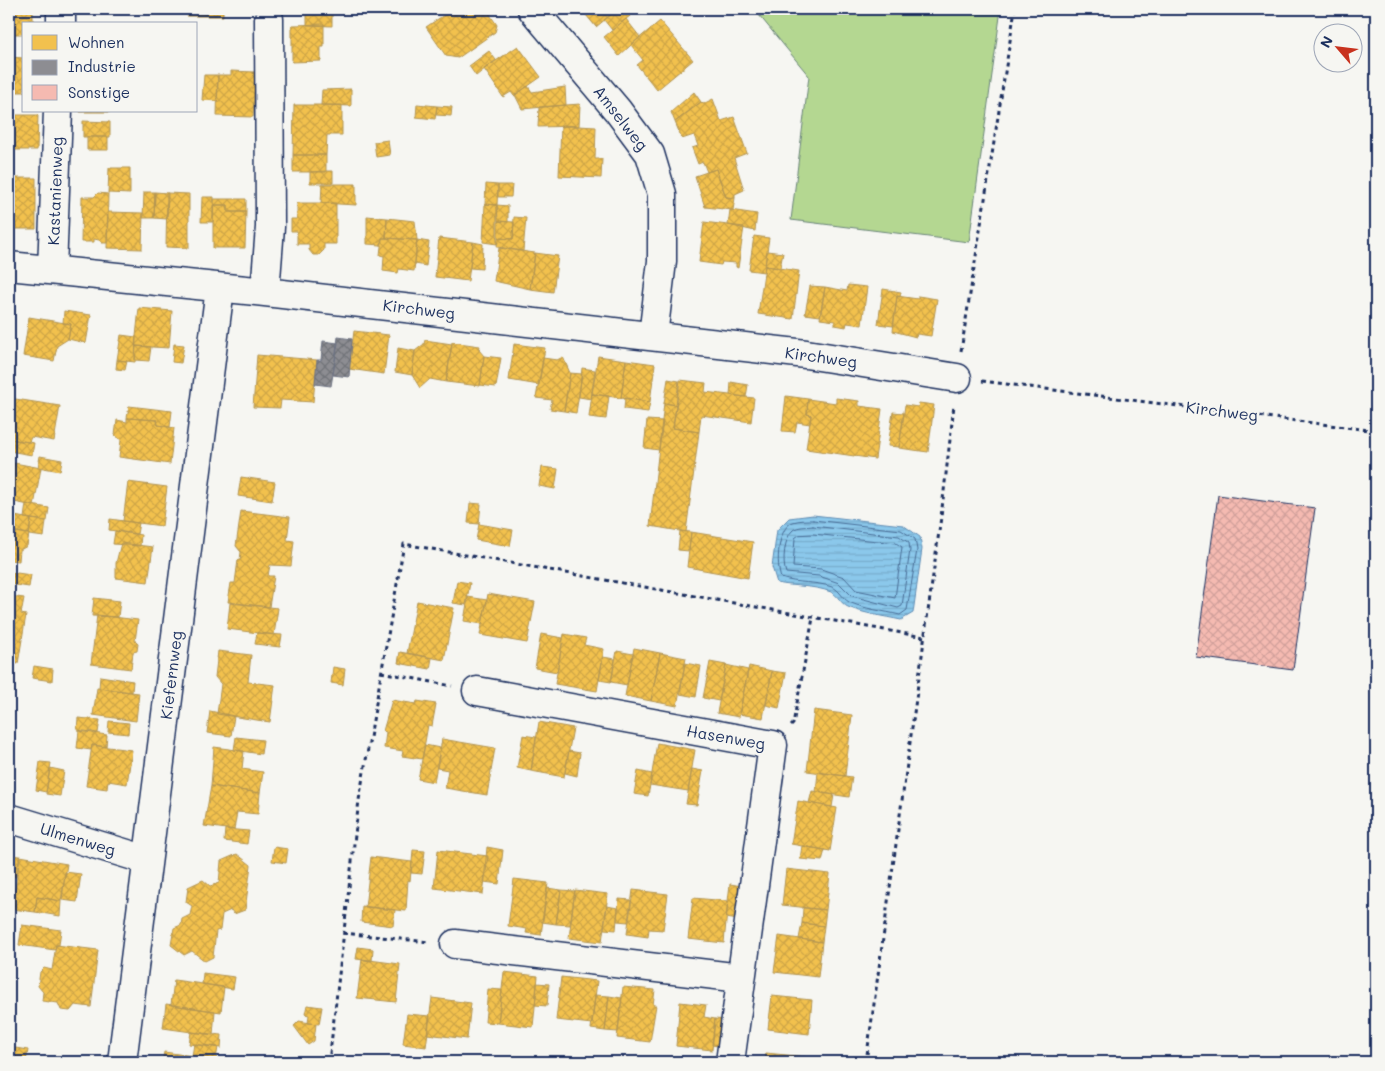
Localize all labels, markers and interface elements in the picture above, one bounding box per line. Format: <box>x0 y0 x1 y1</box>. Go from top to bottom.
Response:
legend <box>22 22 198 112</box>
north arrow <box>1312 22 1362 72</box>
text: Wohnen <box>68 32 124 52</box>
text: N <box>1315 33 1337 51</box>
text: Industrie <box>68 56 136 76</box>
street label: Amselweg <box>589 81 653 155</box>
text: Sonstige <box>68 82 130 102</box>
street label: Kastanienweg <box>42 136 67 246</box>
street label: Kirchweg <box>382 294 456 323</box>
street label: Kirchweg <box>784 341 859 372</box>
street label: Kirchweg <box>1185 396 1259 425</box>
street label: Kiefernweg <box>155 629 186 720</box>
street label: Hasenweg <box>685 719 767 754</box>
street label: Ulmenweg <box>38 817 118 860</box>

